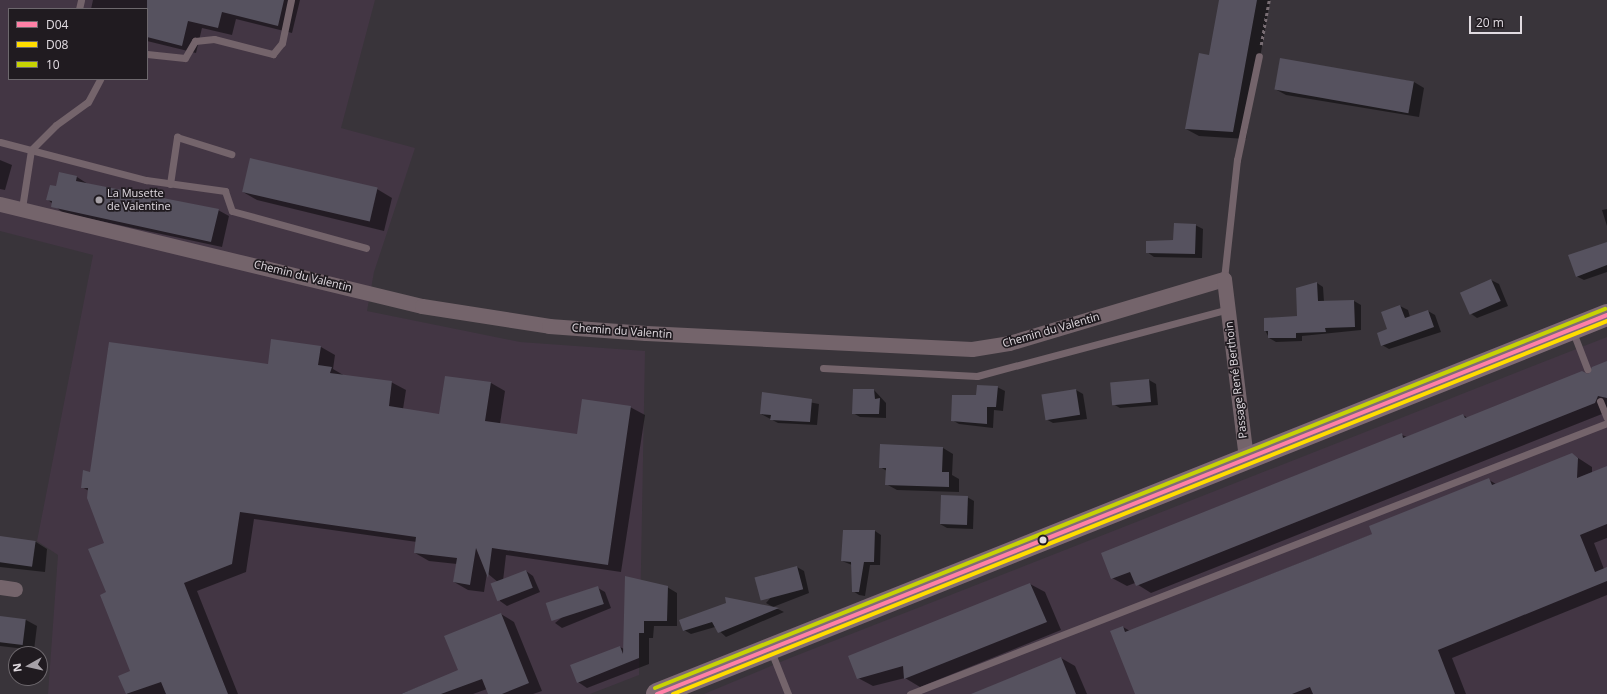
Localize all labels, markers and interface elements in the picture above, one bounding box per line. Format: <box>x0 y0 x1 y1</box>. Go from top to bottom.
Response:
legend <box>8 8 148 80</box>
scale bar <box>1471 8 1524 34</box>
text: 20 m <box>1476 14 1504 31</box>
text: D04 <box>46 16 68 33</box>
text: D08 <box>46 36 68 53</box>
text: 10 <box>46 56 60 73</box>
place label: La Musette de Valentine <box>107 187 171 213</box>
marker: La Musette de Valentine <box>94 195 104 205</box>
street label: Chemin du Valentin <box>253 257 353 295</box>
street label: Chemin du Valentin <box>1001 310 1101 350</box>
street label: Chemin du Valentin <box>571 321 673 341</box>
street label: Passage René Berthoin <box>1222 321 1250 439</box>
unlabelled marker <box>1038 535 1048 545</box>
north arrow <box>8 646 48 686</box>
text: N <box>9 662 25 673</box>

